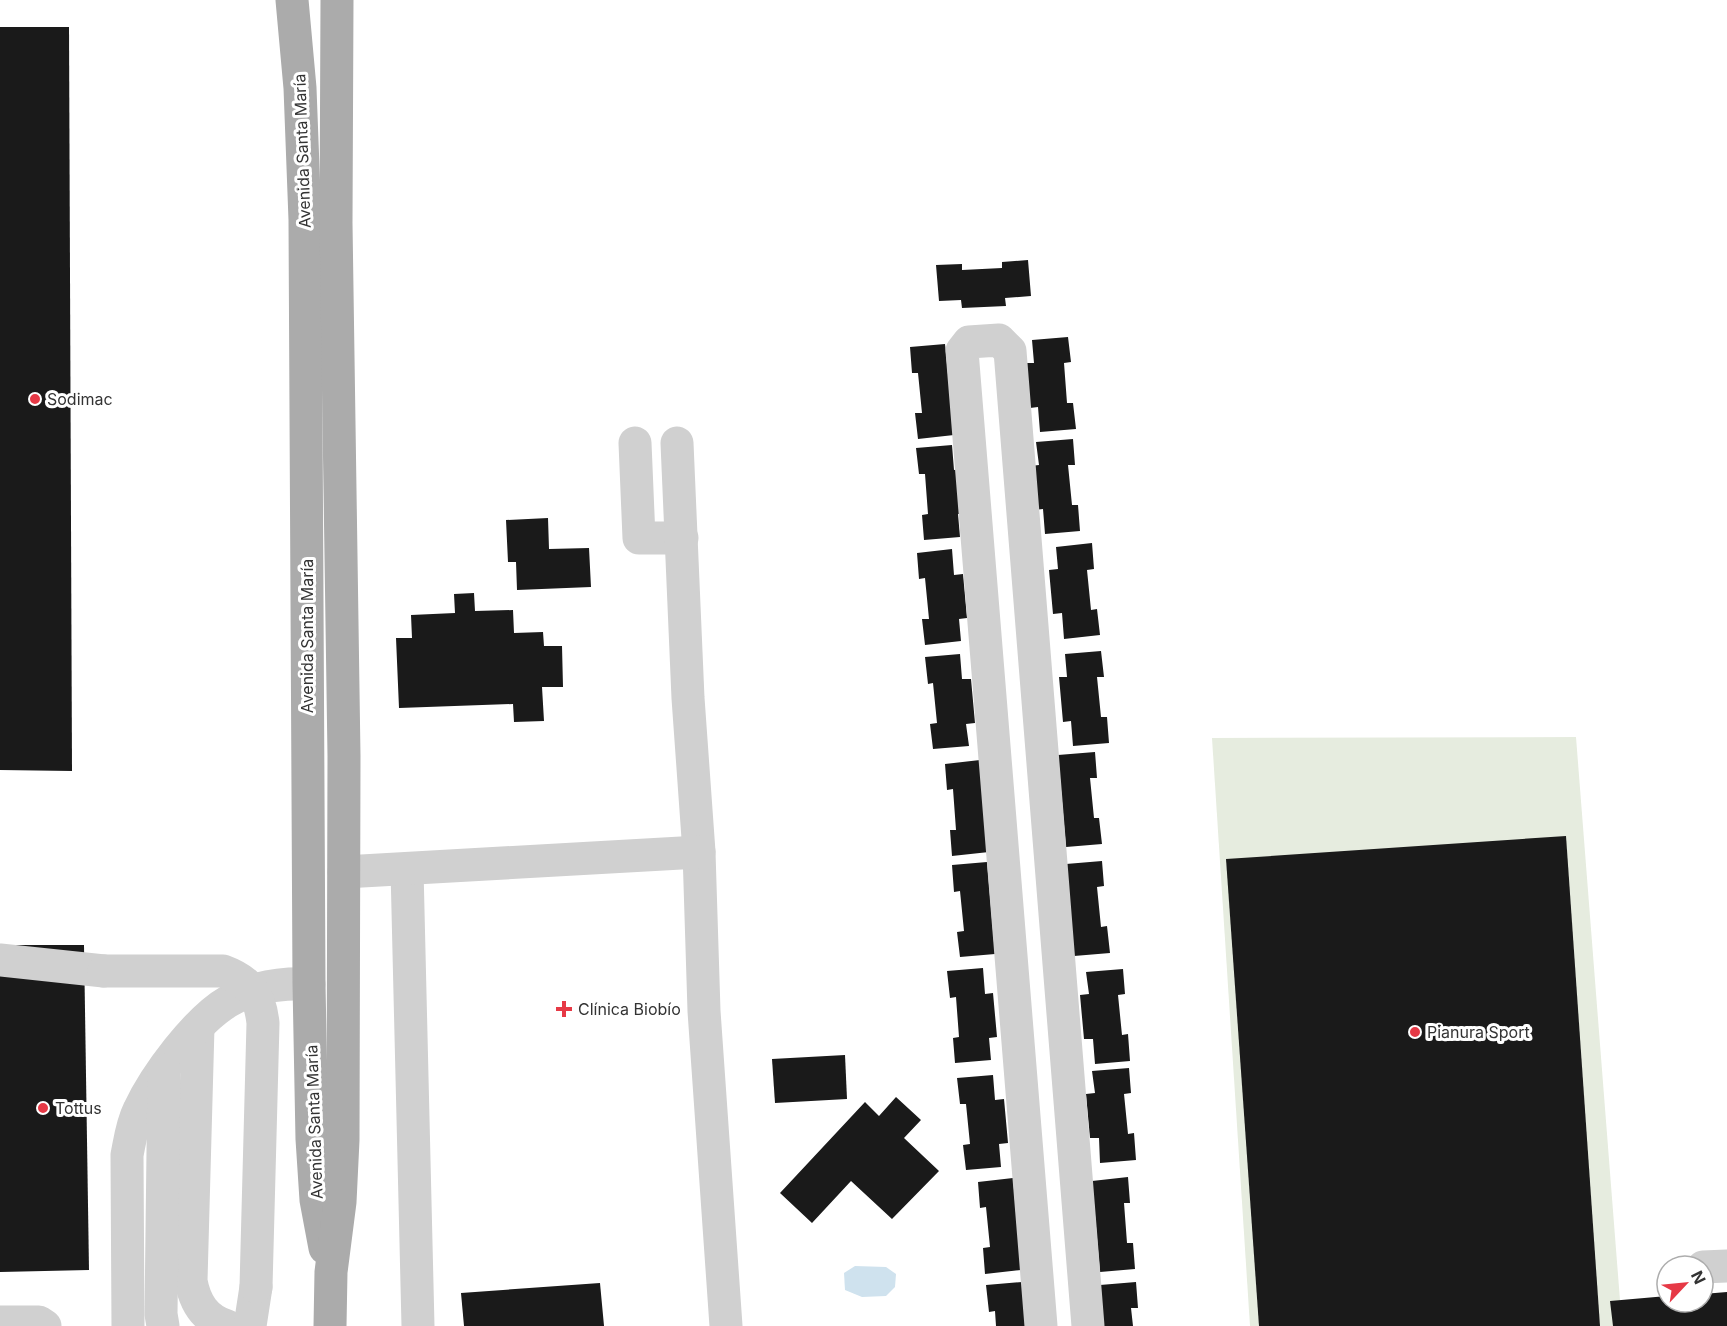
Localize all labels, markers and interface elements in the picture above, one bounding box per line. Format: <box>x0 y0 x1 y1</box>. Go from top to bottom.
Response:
street label: Avenida Santa María <box>289 73 315 229</box>
place label: Sodimac <box>47 389 113 409</box>
marker: Sodimac <box>28 392 42 406</box>
street label: Avenida Santa María <box>297 559 317 713</box>
place label: Clínica Biobío <box>578 999 681 1019</box>
marker: Clínica Biobío <box>555 1000 573 1018</box>
place label: Pianura Sport <box>1427 1022 1530 1042</box>
marker: Pianura Sport <box>1408 1025 1422 1039</box>
street label: Avenida Santa María <box>301 1044 327 1200</box>
place label: Tottus <box>55 1098 102 1118</box>
marker: Tottus <box>36 1101 50 1115</box>
north arrow <box>1655 1254 1715 1314</box>
text: N <box>1687 1268 1710 1287</box>

